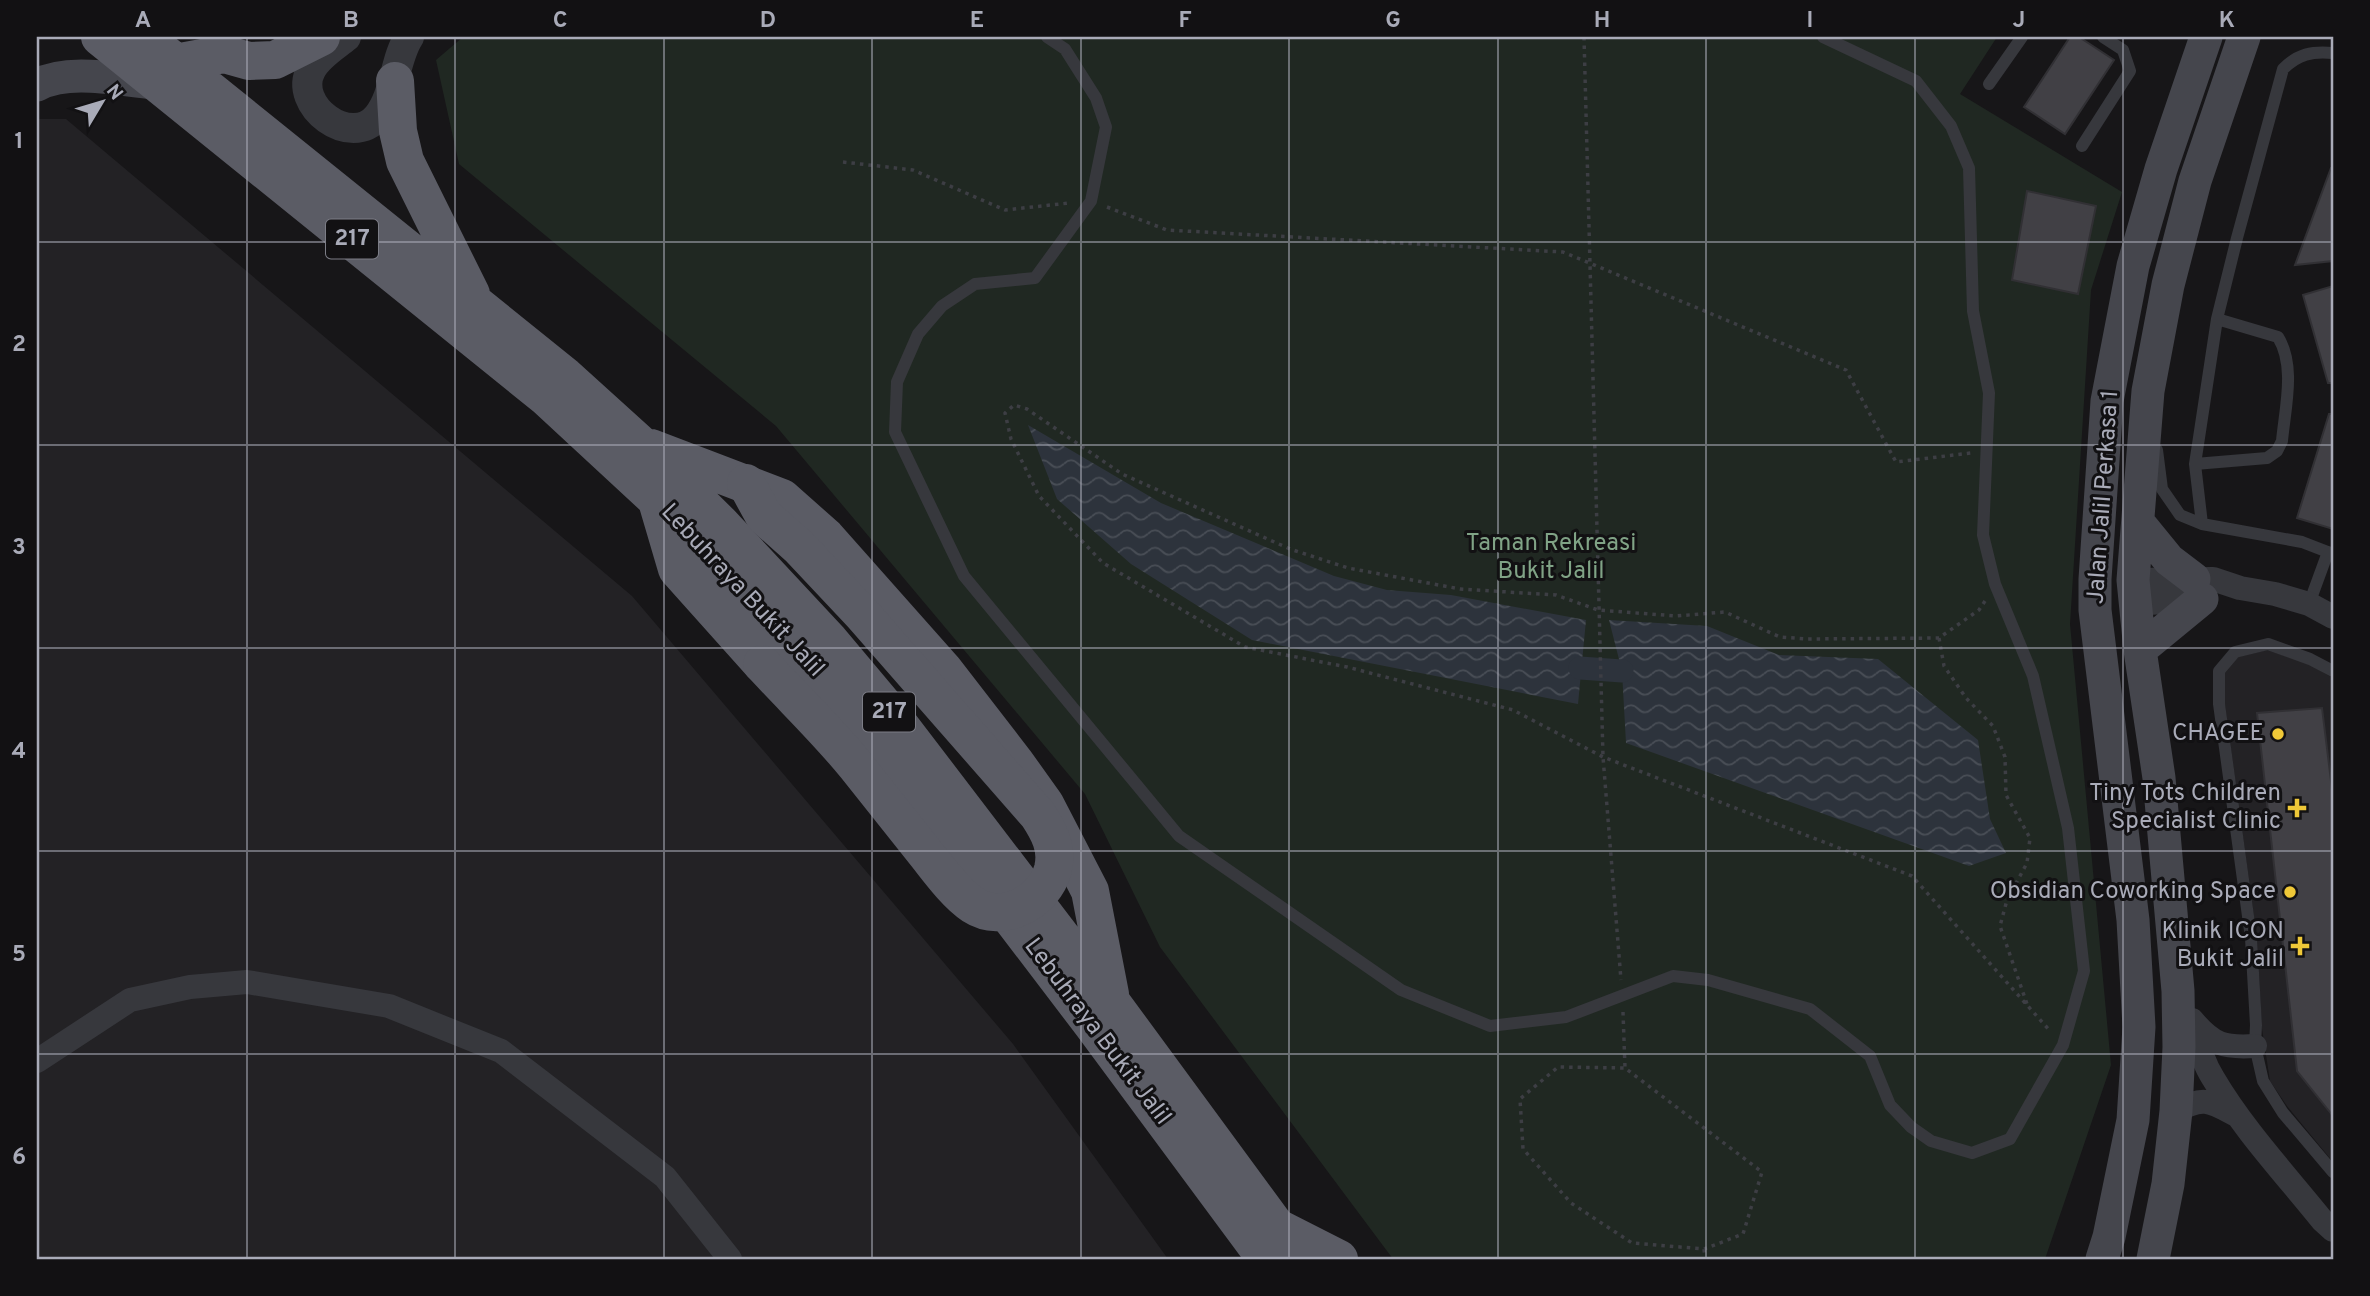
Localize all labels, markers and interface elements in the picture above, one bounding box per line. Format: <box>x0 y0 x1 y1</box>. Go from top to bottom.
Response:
text: A <box>135 7 151 36</box>
text: B <box>343 7 359 36</box>
text: C <box>553 7 567 36</box>
text: D <box>760 7 776 36</box>
text: E <box>970 7 984 36</box>
text: F <box>1178 7 1192 36</box>
text: G <box>1385 7 1401 36</box>
text: H <box>1594 7 1610 36</box>
text: I <box>1807 7 1813 36</box>
text: J <box>2013 7 2025 36</box>
text: K <box>2219 7 2235 36</box>
north arrow <box>66 66 136 136</box>
text: N <box>100 80 127 106</box>
text: 1 <box>14 128 24 157</box>
road number: 217 <box>326 220 378 258</box>
text: 2 <box>12 331 26 360</box>
street label: Jalan Jalil Perkasa 1 <box>2082 389 2126 605</box>
street label: Lebuhraya Bukit Jalil <box>654 498 830 684</box>
park label: Taman Rekreasi Bukit Jalil <box>1466 529 1636 587</box>
text: 3 <box>12 534 26 563</box>
road number: 217 <box>863 692 915 732</box>
place label: CHAGEE <box>2172 719 2264 749</box>
marker: CHAGEE <box>2270 726 2286 742</box>
text: 4 <box>12 738 26 767</box>
place label: Tiny Tots Children Specialist Clinic <box>2089 779 2281 837</box>
marker: Tiny Tots Children Specialist Clinic <box>2287 798 2307 818</box>
place label: Obsidian Coworking Space <box>1990 877 2276 907</box>
marker: Obsidian Coworking Space <box>2282 884 2298 900</box>
place label: Klinik ICON Bukit Jalil <box>2161 917 2284 975</box>
street label: Lebuhraya Bukit Jalil <box>1017 933 1177 1131</box>
marker: Klinik ICON Bukit Jalil <box>2290 936 2310 956</box>
text: 5 <box>12 941 26 970</box>
text: 6 <box>12 1144 26 1173</box>

